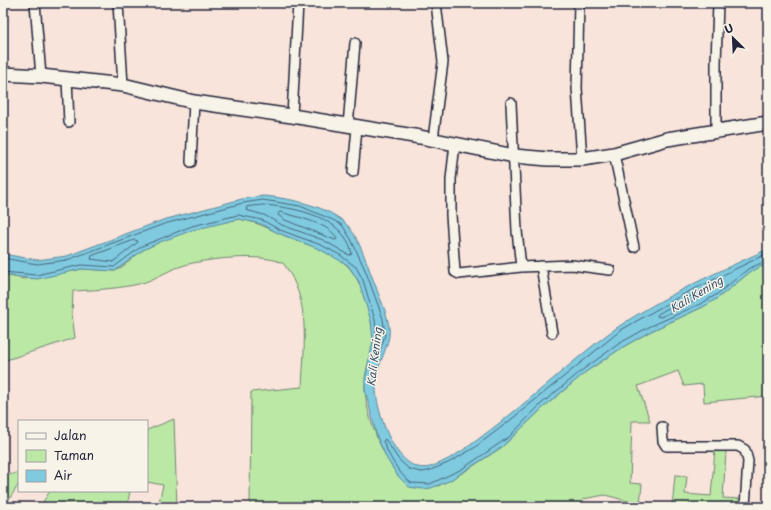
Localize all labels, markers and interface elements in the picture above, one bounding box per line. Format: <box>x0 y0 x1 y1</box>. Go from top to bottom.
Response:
north arrow <box>713 18 753 58</box>
text: U <box>721 19 736 38</box>
water label: Kali Kening <box>666 271 726 316</box>
water label: Kali Kening <box>362 326 386 387</box>
legend <box>18 420 148 492</box>
text: Jalan <box>54 426 87 444</box>
text: Taman <box>54 446 94 464</box>
text: Air <box>54 466 73 484</box>

